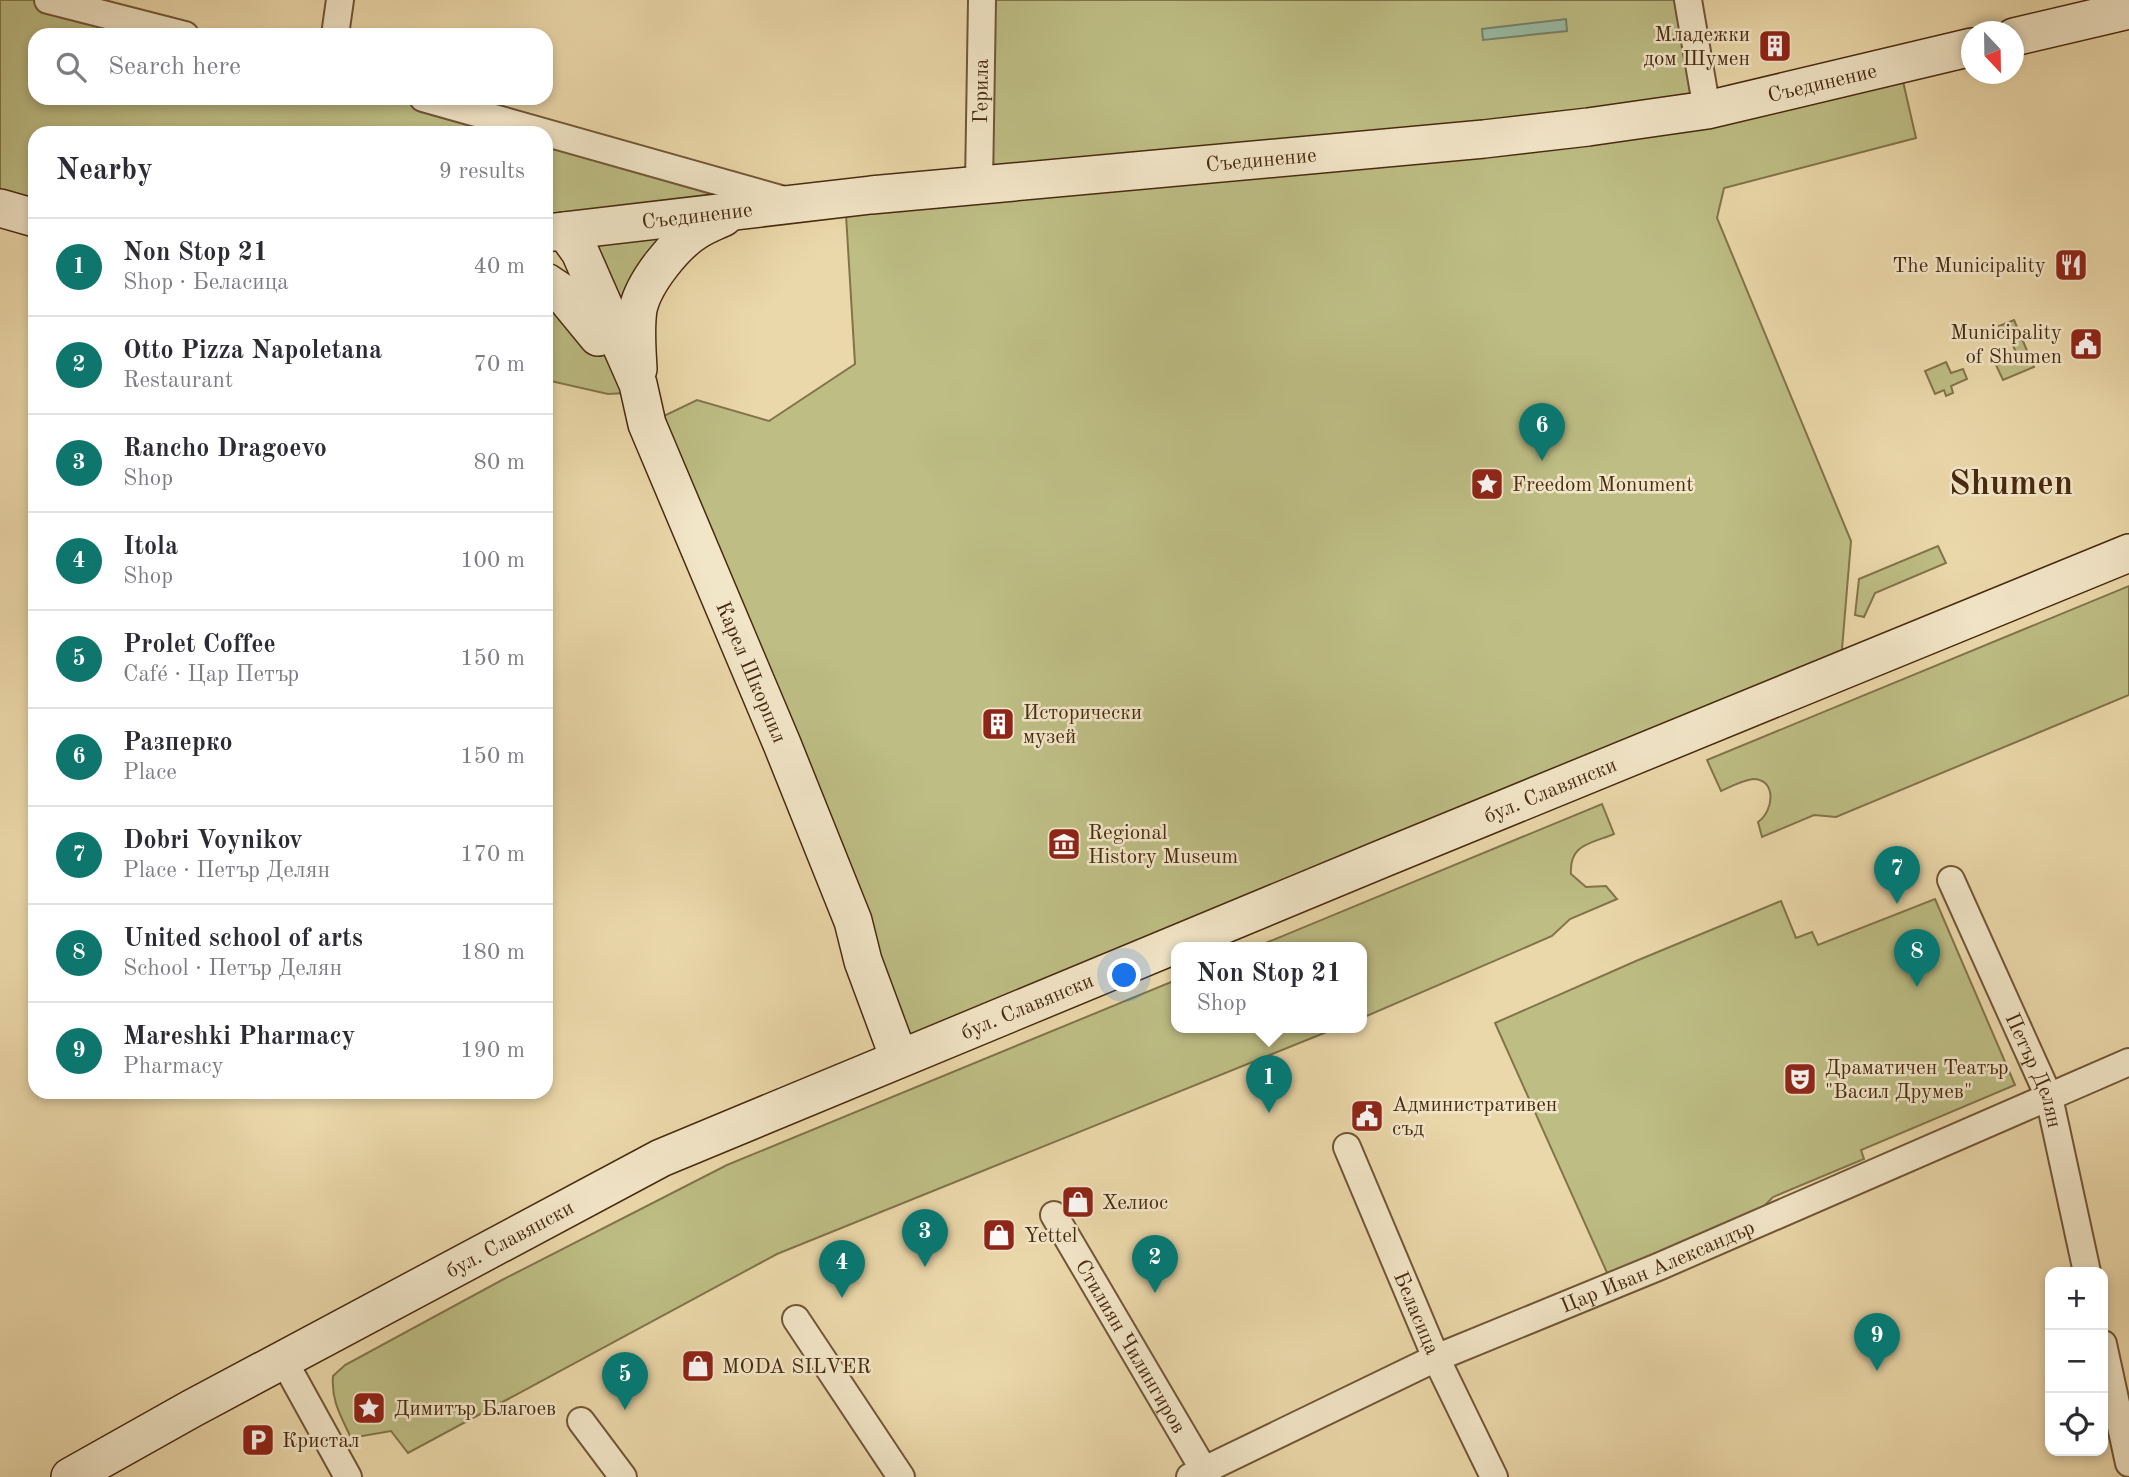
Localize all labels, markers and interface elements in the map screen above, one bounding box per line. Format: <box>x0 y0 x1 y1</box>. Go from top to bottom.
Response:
north arrow <box>1961 21 2024 84</box>
place label: Младежки дом Шумен <box>1644 25 1750 70</box>
building icon: Младежки дом Шумен <box>1756 27 1794 65</box>
search box <box>28 28 553 105</box>
icon: search <box>52 48 90 86</box>
text: Search here <box>108 54 241 80</box>
street label: Герила <box>971 58 993 124</box>
street label: Съединение <box>1766 61 1879 107</box>
street label: Съединение <box>1205 145 1318 176</box>
text: Nearby <box>56 156 153 186</box>
text: 9 results <box>439 160 525 183</box>
street label: Съединение <box>641 200 754 234</box>
text: Non Stop 21 <box>123 240 268 266</box>
restaurant icon: The Municipality <box>2052 246 2090 284</box>
text: 1 <box>72 255 86 278</box>
text: 40 m <box>474 255 525 278</box>
place label: The Municipality <box>1892 256 2046 277</box>
text: Shop · Беласица <box>123 271 289 294</box>
place label: Municipality of Shumen <box>1950 323 2062 368</box>
public building icon: Municipality of Shumen <box>2067 325 2105 363</box>
text: Otto Pizza Napoletana <box>123 338 382 364</box>
text: 2 <box>72 353 86 376</box>
text: 70 m <box>474 353 525 376</box>
text: Restaurant <box>123 369 233 392</box>
pin: 6 <box>1519 403 1565 461</box>
text: Rancho Dragoevo <box>123 436 327 462</box>
text: 3 <box>72 451 86 474</box>
text: 80 m <box>474 451 525 474</box>
place icon: Freedom Monument <box>1468 465 1506 503</box>
text: Shop <box>123 467 173 490</box>
district label: Shumen <box>1949 467 2073 502</box>
place label: Freedom Monument <box>1512 475 1694 496</box>
text: Itola <box>123 534 178 560</box>
text: 4 <box>72 549 86 572</box>
text: 100 m <box>460 549 525 572</box>
text: Shop <box>123 565 173 588</box>
street label: Карел Шкорпил <box>711 599 789 746</box>
text: Prolet Coffee <box>123 632 276 658</box>
text: 5 <box>72 647 86 670</box>
text: 150 m <box>460 647 525 670</box>
text: Café · Цар Петър <box>123 663 299 686</box>
place label: Исторически музей <box>1023 703 1142 748</box>
building icon: Исторически музей <box>979 705 1017 743</box>
text: Разперко <box>123 730 233 756</box>
text: 6 <box>72 745 86 768</box>
text: 150 m <box>460 745 525 768</box>
street label: бул. Славянски <box>1481 755 1620 828</box>
text: Place <box>123 761 177 784</box>
place label: Regional History Museum <box>1088 823 1238 868</box>
museum icon: Regional History Museum <box>1045 825 1083 863</box>
text: Dobri Voynikov <box>123 828 303 854</box>
text: 7 <box>72 843 86 866</box>
text: 170 m <box>460 843 525 866</box>
pin: 7 <box>1874 846 1920 904</box>
text: Place · Петър Делян <box>123 859 330 882</box>
text: United school of arts <box>123 926 363 952</box>
pin: 8 <box>1894 929 1940 987</box>
text: 8 <box>72 941 86 964</box>
text: 180 m <box>460 941 525 964</box>
popup <box>1171 942 1367 1033</box>
text: School · Петър Делян <box>123 957 342 980</box>
your location <box>1107 958 1141 992</box>
text: Non Stop 21 <box>1197 961 1341 987</box>
street label: бул. Славянски <box>958 971 1097 1044</box>
text: Shop <box>1197 992 1247 1015</box>
street label: Петър Делян <box>2000 1010 2064 1130</box>
text: Mareshki Pharmacy <box>123 1024 355 1050</box>
text: 9 <box>72 1039 86 1062</box>
text: 190 m <box>460 1039 525 1062</box>
text: Pharmacy <box>123 1055 224 1078</box>
pin: 1 <box>1246 1055 1292 1113</box>
place label: Драматичен Театър "Васил Друмев" <box>1825 1058 2009 1103</box>
theatre icon: Драматичен Театър "Васил Друмев" <box>1781 1060 1819 1098</box>
place label: Административен съд <box>1392 1095 1557 1140</box>
public building icon: Административен съд <box>1348 1097 1386 1135</box>
shop icon: Хелиос <box>1059 1183 1097 1221</box>
place label: Хелиос <box>1102 1193 1168 1214</box>
street label: бул. Славянски <box>443 1198 578 1283</box>
pin: 3 <box>902 1209 948 1267</box>
shop icon: Yettel <box>980 1216 1018 1254</box>
street label: Цар Иван Александър <box>1558 1217 1758 1318</box>
place label: Yettel <box>1024 1226 1078 1247</box>
pin: 2 <box>1132 1235 1178 1293</box>
pin: 4 <box>819 1240 865 1298</box>
street label: Стилиян Чилингиров <box>1071 1256 1189 1437</box>
map controls <box>2045 1267 2108 1456</box>
button: + <box>2045 1267 2108 1330</box>
street label: Беласица <box>1389 1269 1442 1358</box>
pin: 9 <box>1854 1313 1900 1371</box>
button: − <box>2045 1330 2108 1393</box>
shop icon: MODA SILVER <box>679 1347 717 1385</box>
pin: 5 <box>602 1352 648 1410</box>
place label: MODA SILVER <box>722 1357 871 1378</box>
place icon: Димитър Благоев <box>350 1389 388 1427</box>
button: locate <box>2045 1393 2108 1456</box>
place label: Димитър Благоев <box>394 1399 556 1420</box>
parking icon: Кристал <box>239 1421 277 1459</box>
place label: Кристал <box>282 1431 360 1452</box>

